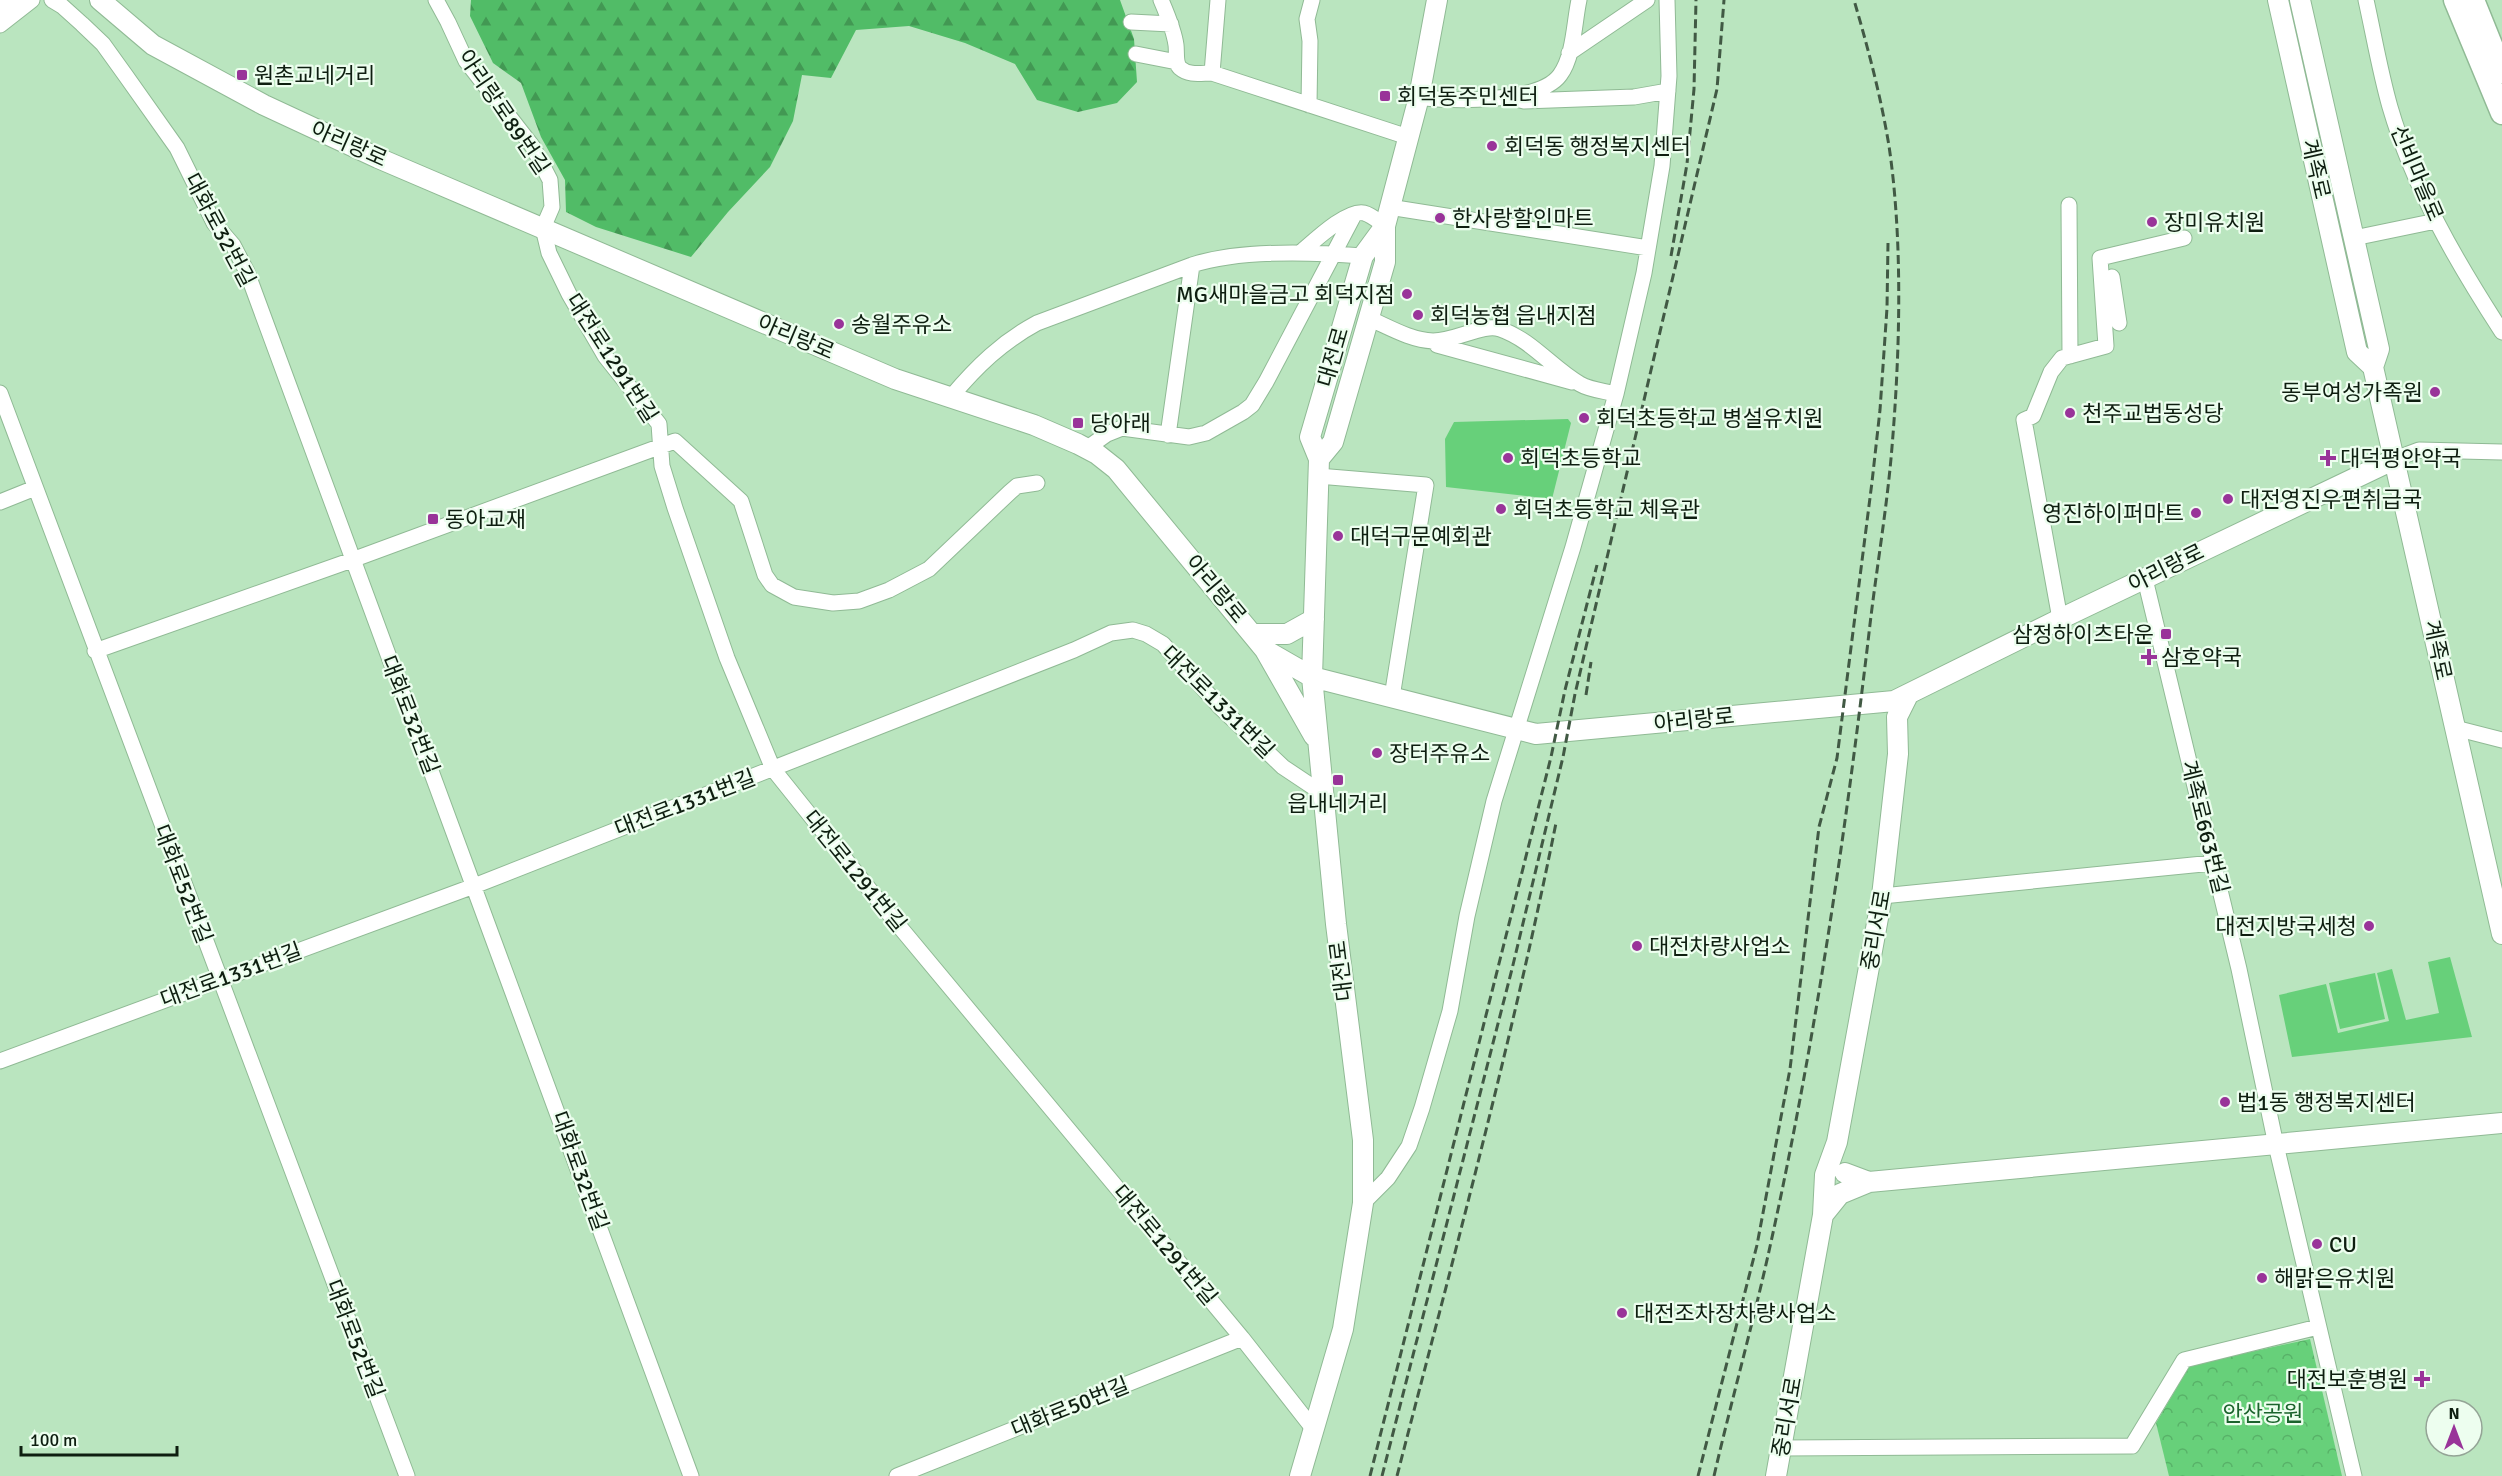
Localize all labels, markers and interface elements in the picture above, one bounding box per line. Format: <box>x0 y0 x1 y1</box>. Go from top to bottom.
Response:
street label: 아리랑로89번길 <box>452 44 556 180</box>
place label: 원촌교네거리 <box>254 62 375 89</box>
marker: 원촌교네거리 <box>235 68 249 82</box>
place label: 회덕동주민센터 <box>1397 83 1539 110</box>
marker: 회덕동주민센터 <box>1378 89 1392 103</box>
street label: 아리랑로 <box>307 115 391 173</box>
street label: 선비마을로 <box>2385 121 2449 225</box>
place label: 회덕동 행정복지센터 <box>1504 133 1691 160</box>
street label: 계족로 <box>2296 136 2336 202</box>
marker: 회덕동 행정복지센터 <box>1485 139 1499 153</box>
street label: 대화로32번길 <box>179 168 261 292</box>
place label: 한사랑할인마트 <box>1452 205 1594 232</box>
place label: 장미유치원 <box>2164 209 2265 236</box>
marker: 한사랑할인마트 <box>1433 211 1447 225</box>
marker: 장미유치원 <box>2145 215 2159 229</box>
place label: MG새마을금고 회덕지점 <box>1176 281 1395 308</box>
marker: MG새마을금고 회덕지점 <box>1400 287 1414 301</box>
street label: 대전로1291번길 <box>560 288 664 428</box>
place label: 회덕농협 읍내지점 <box>1430 302 1597 329</box>
marker: 회덕농협 읍내지점 <box>1411 308 1425 322</box>
street label: 아리랑로 <box>753 309 839 365</box>
place label: 송월주유소 <box>851 311 952 338</box>
marker: 송월주유소 <box>832 317 846 331</box>
street label: 대전로 <box>1312 324 1354 390</box>
place label: 동부여성가족원 <box>2281 379 2423 406</box>
marker: 동부여성가족원 <box>2428 385 2442 399</box>
place label: 천주교법동성당 <box>2082 400 2224 427</box>
place label: 회덕초등학교 병설유치원 <box>1596 405 1823 432</box>
marker: 천주교법동성당 <box>2063 406 2077 420</box>
place label: 당아래 <box>1090 410 1151 437</box>
marker: 회덕초등학교 병설유치원 <box>1577 411 1591 425</box>
marker: 당아래 <box>1071 416 1085 430</box>
place label: 회덕초등학교 <box>1520 445 1641 472</box>
place label: 대덕평안약국 <box>2340 445 2461 472</box>
marker: 회덕초등학교 <box>1501 451 1515 465</box>
marker: 대덕평안약국 <box>2321 451 2335 465</box>
place label: 대전영진우편취급국 <box>2240 486 2422 513</box>
marker: 대전영진우편취급국 <box>2221 492 2235 506</box>
place label: 회덕초등학교 체육관 <box>1513 496 1700 523</box>
place label: 영진하이퍼마트 <box>2042 500 2184 527</box>
marker: 회덕초등학교 체육관 <box>1494 502 1508 516</box>
place label: 동아교재 <box>445 506 526 533</box>
marker: 영진하이퍼마트 <box>2189 506 2203 520</box>
marker: 동아교재 <box>426 512 440 526</box>
place label: 대덕구문예회관 <box>1350 523 1492 550</box>
marker: 대덕구문예회관 <box>1331 529 1345 543</box>
street label: 아리랑로 <box>2124 538 2208 598</box>
street label: 아리랑로 <box>1180 549 1252 629</box>
street label: 계족로 <box>2418 617 2458 683</box>
place label: 삼정하이츠타운 <box>2012 621 2154 648</box>
marker: 삼정하이츠타운 <box>2159 627 2173 641</box>
street label: 대전로1331번길 <box>1156 640 1280 764</box>
place label: 삼호약국 <box>2161 644 2242 671</box>
marker: 삼호약국 <box>2142 650 2156 664</box>
street label: 대화로32번길 <box>375 652 445 778</box>
street label: 아리랑로 <box>1652 702 1736 738</box>
place label: 장터주유소 <box>1389 740 1490 767</box>
marker: 장터주유소 <box>1370 746 1384 760</box>
street label: 계족로663번길 <box>2175 757 2235 897</box>
street label: 대전로1331번길 <box>611 764 759 842</box>
marker: 읍내네거리 <box>1331 773 1345 787</box>
place label: 읍내네거리 <box>1287 790 1389 817</box>
street label: 대전로1291번길 <box>798 805 912 937</box>
street label: 대화로52번길 <box>148 821 218 947</box>
street label: 중리서로 <box>1856 888 1896 972</box>
place label: 대전지방국세청 <box>2215 913 2357 940</box>
marker: 대전지방국세청 <box>2362 919 2376 933</box>
place label: 대전차량사업소 <box>1649 933 1791 960</box>
street label: 대전로1331번길 <box>157 937 305 1013</box>
street label: 대전로 <box>1324 939 1358 1003</box>
marker: 대전차량사업소 <box>1630 939 1644 953</box>
place label: 법1동 행정복지센터 <box>2237 1089 2416 1116</box>
marker: 법1동 행정복지센터 <box>2218 1095 2232 1109</box>
street label: 대화로32번길 <box>546 1108 614 1234</box>
street label: 대전로1291번길 <box>1107 1179 1223 1311</box>
place label: CU <box>2329 1231 2357 1258</box>
marker: CU <box>2310 1237 2324 1251</box>
place label: 해맑은유치원 <box>2274 1265 2395 1292</box>
marker: 해맑은유치원 <box>2255 1271 2269 1285</box>
street label: 대화로52번길 <box>320 1276 390 1402</box>
place label: 대전조차장차량사업소 <box>1634 1300 1836 1327</box>
marker: 대전조차장차량사업소 <box>1615 1306 1629 1320</box>
place label: 대전보훈병원 <box>2287 1366 2408 1393</box>
marker: 대전보훈병원 <box>2413 1370 2431 1388</box>
street label: 대화로50번길 <box>1007 1371 1133 1443</box>
street label: 중리서로 <box>1767 1375 1807 1459</box>
north arrow <box>2424 1398 2484 1458</box>
park label: 안산공원 <box>2223 1400 2303 1427</box>
text: N <box>2448 1404 2460 1424</box>
scale bar <box>21 1419 177 1457</box>
text: 100 m <box>30 1429 77 1451</box>

